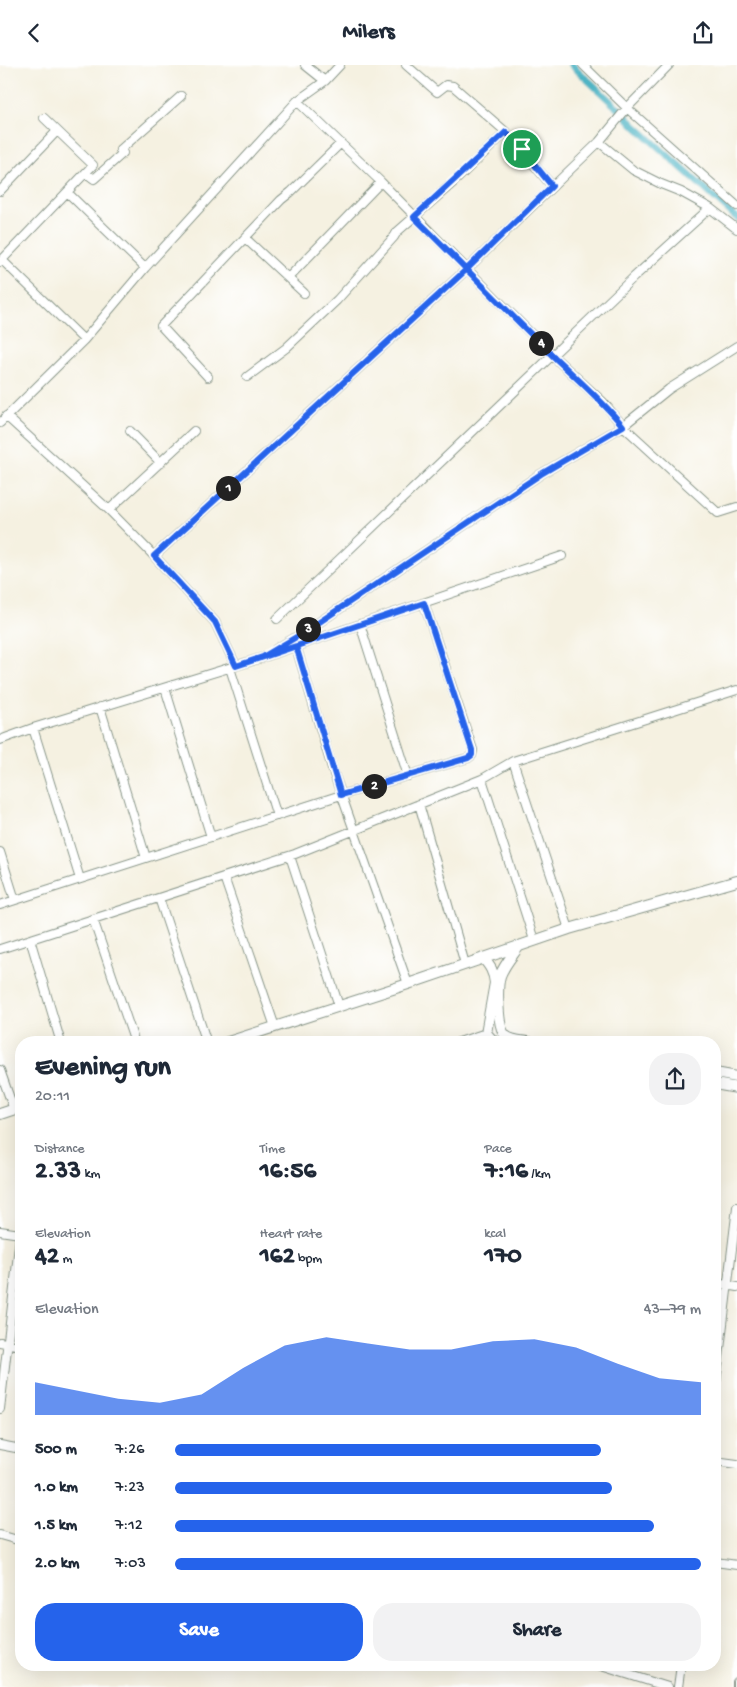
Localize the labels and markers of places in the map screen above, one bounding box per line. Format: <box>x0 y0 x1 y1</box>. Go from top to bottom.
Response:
pin <box>501 128 543 170</box>
pin: 4 <box>528 331 554 355</box>
pin: 1 <box>216 475 240 501</box>
pin: 3 <box>296 617 320 641</box>
pin: 2 <box>362 773 386 799</box>

